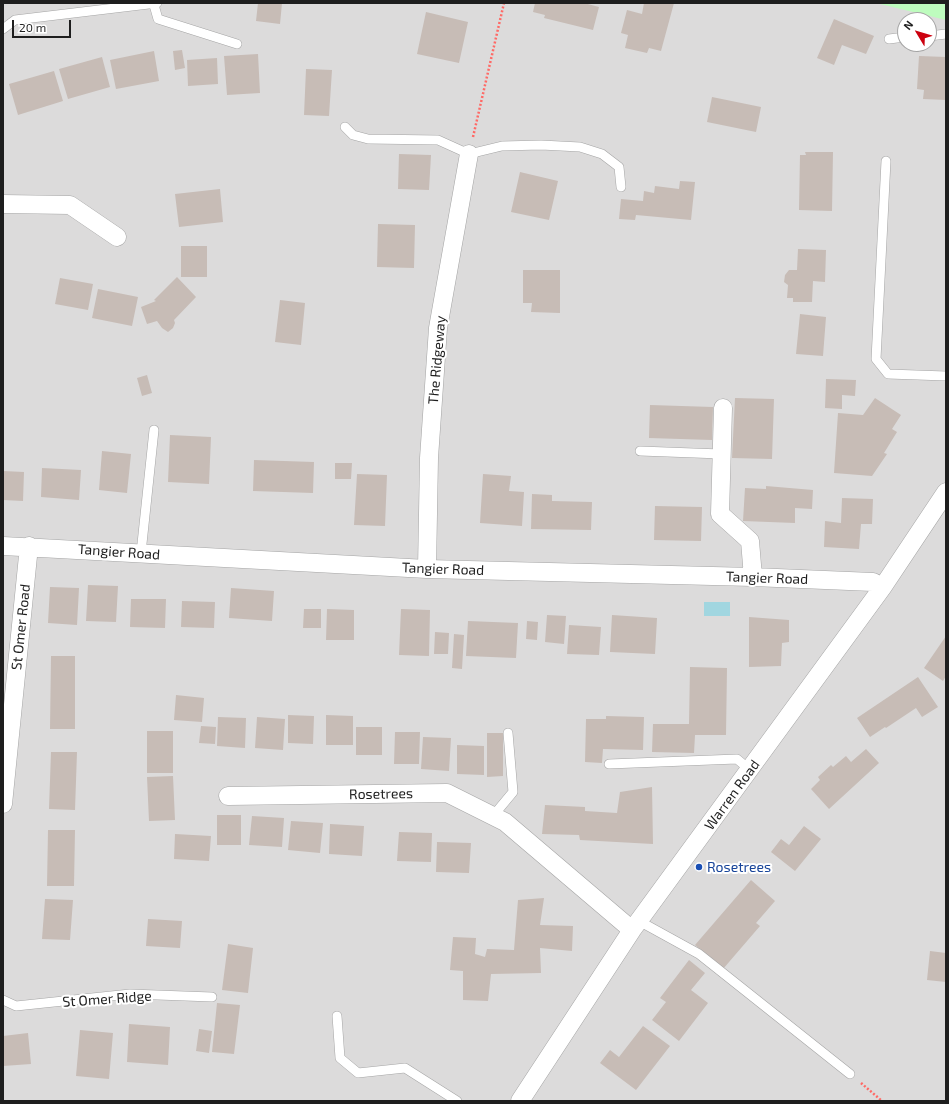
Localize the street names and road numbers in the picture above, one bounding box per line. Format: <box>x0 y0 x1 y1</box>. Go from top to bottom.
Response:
street label: The Ridgeway <box>425 315 449 405</box>
street label: Tangier Road <box>77 541 161 563</box>
street label: Tangier Road <box>402 559 484 579</box>
street label: Tangier Road <box>726 568 808 588</box>
street label: St Omer Road <box>8 583 34 671</box>
street label: Warren Road <box>701 757 763 833</box>
street label: Rosetrees <box>349 785 413 803</box>
street label: St Omer Ridge <box>62 987 152 1011</box>

